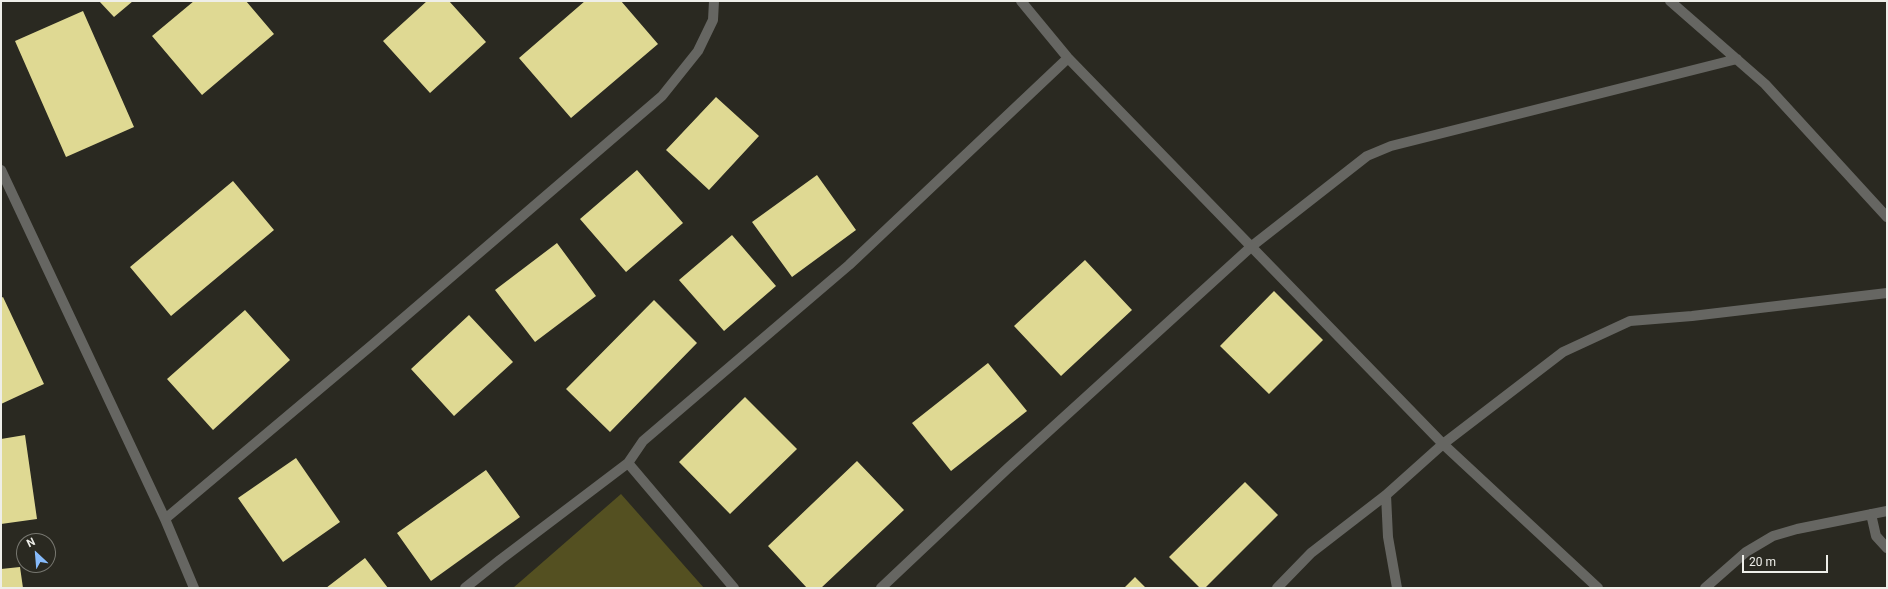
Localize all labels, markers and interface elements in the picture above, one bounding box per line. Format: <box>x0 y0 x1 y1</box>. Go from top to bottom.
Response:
north arrow <box>16 533 56 573</box>
text: N <box>25 535 37 550</box>
scale bar <box>1744 547 1830 573</box>
text: 20 m <box>1749 555 1776 569</box>

